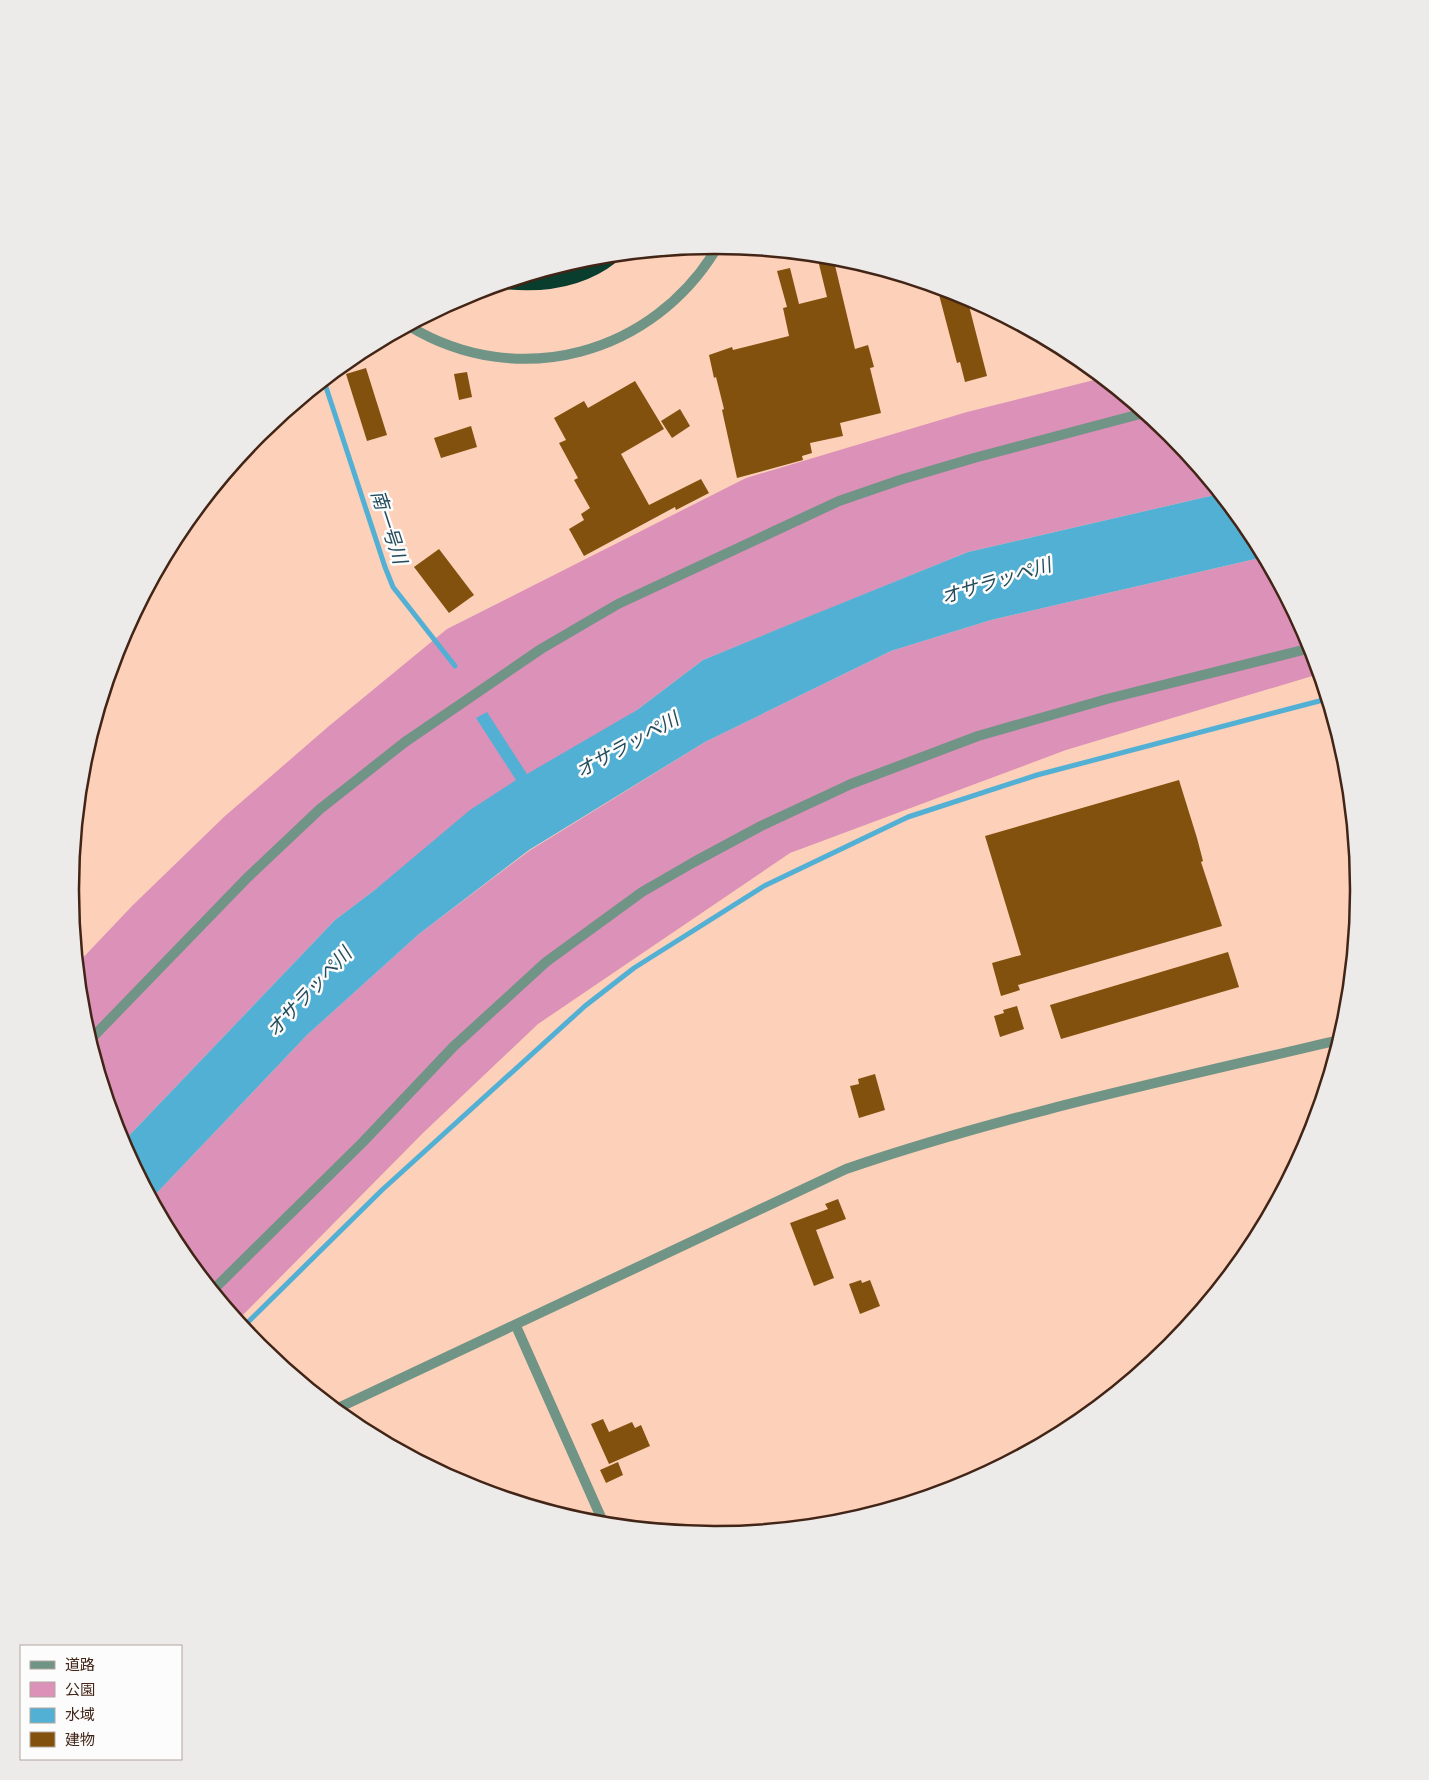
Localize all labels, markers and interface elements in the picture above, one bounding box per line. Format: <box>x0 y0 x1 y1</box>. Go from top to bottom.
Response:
water label: 南一号川 <box>367 488 411 568</box>
water label: オサラッペ川 <box>938 554 1055 608</box>
water label: オサラッペ川 <box>572 707 684 782</box>
water label: オサラッペ川 <box>262 942 357 1041</box>
legend <box>20 1645 182 1760</box>
text: 道路 <box>65 1657 95 1673</box>
text: 公園 <box>65 1682 95 1698</box>
text: 水域 <box>65 1707 95 1723</box>
text: 建物 <box>65 1732 95 1748</box>

